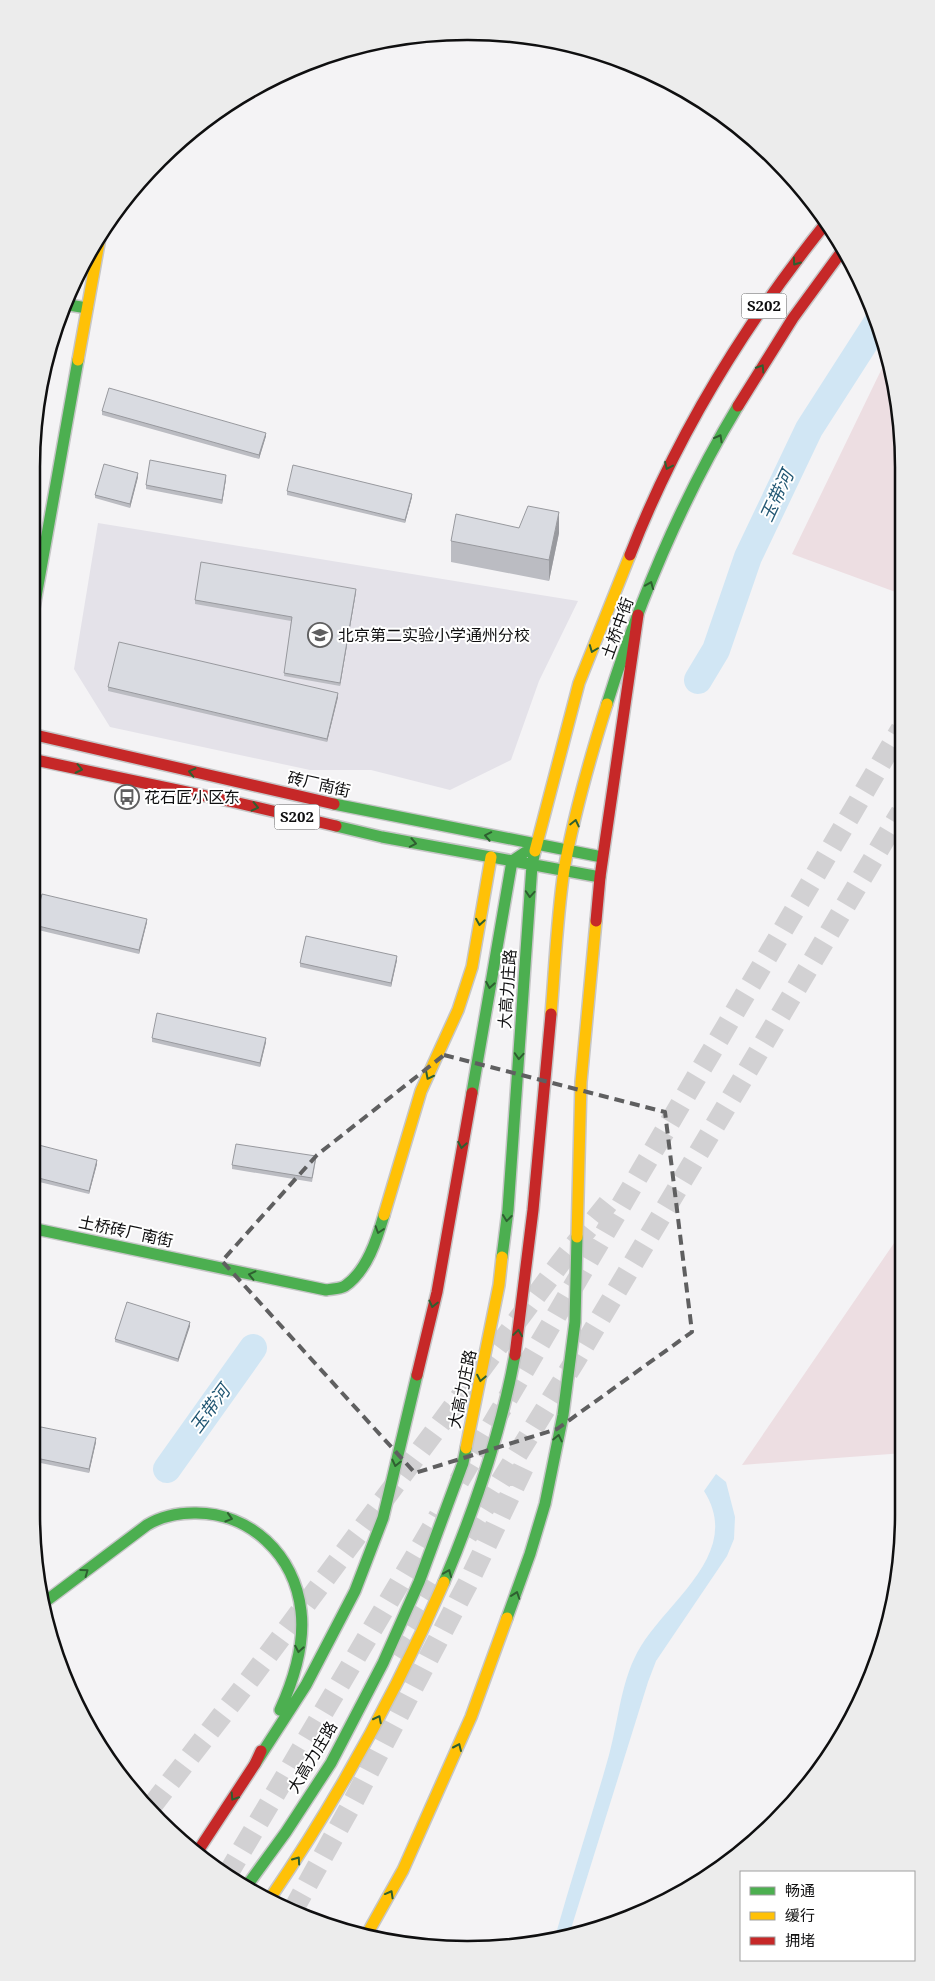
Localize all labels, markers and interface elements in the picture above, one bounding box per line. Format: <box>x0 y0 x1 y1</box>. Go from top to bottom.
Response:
one-way arrow <box>793 256 802 266</box>
road number: S202 <box>742 294 786 318</box>
one-way arrow <box>754 364 764 373</box>
one-way arrow <box>713 434 723 443</box>
one-way arrow <box>664 461 675 470</box>
water label: 玉带河 <box>754 463 800 525</box>
one-way arrow <box>644 581 654 590</box>
street label: 土桥中街 <box>596 594 638 662</box>
school or university icon: 北京第二实验小学通州分校 <box>307 622 333 648</box>
place label: 北京第二实验小学通州分校 <box>338 624 530 646</box>
one-way arrow <box>589 644 599 652</box>
one-way arrow <box>74 763 83 774</box>
street label: 砖厂南街 <box>285 766 353 802</box>
one-way arrow <box>188 767 197 778</box>
bus stop icon: 花石匠小区东 <box>114 784 140 810</box>
place label: 花石匠小区东 <box>144 786 240 808</box>
one-way arrow <box>250 801 259 812</box>
road number: S202 <box>274 804 320 830</box>
one-way arrow <box>569 819 580 828</box>
one-way arrow <box>483 831 492 842</box>
one-way arrow <box>409 837 418 847</box>
one-way arrow <box>525 890 536 898</box>
one-way arrow <box>475 918 485 927</box>
street label: 大高力庄路 <box>493 948 521 1030</box>
one-way arrow <box>486 980 496 989</box>
one-way arrow <box>513 1052 524 1060</box>
one-way arrow <box>425 1071 435 1080</box>
one-way arrow <box>458 1140 468 1149</box>
street label: 土桥砖厂南街 <box>77 1210 175 1252</box>
one-way arrow <box>502 1214 513 1222</box>
one-way arrow <box>375 1225 385 1234</box>
one-way arrow <box>247 1270 256 1281</box>
one-way arrow <box>429 1300 439 1308</box>
one-way arrow <box>512 1329 523 1337</box>
street label: 大高力庄路 <box>443 1348 481 1430</box>
one-way arrow <box>476 1374 487 1383</box>
water label: 玉带河 <box>184 1377 237 1437</box>
one-way arrow <box>552 1434 563 1442</box>
one-way arrow <box>391 1458 402 1467</box>
one-way arrow <box>224 1512 233 1522</box>
one-way arrow <box>79 1569 89 1578</box>
one-way arrow <box>442 1569 452 1577</box>
one-way arrow <box>510 1591 520 1599</box>
one-way arrow <box>294 1645 304 1654</box>
one-way arrow <box>372 1716 382 1725</box>
street label: 大高力庄路 <box>282 1717 342 1797</box>
one-way arrow <box>452 1743 463 1752</box>
one-way arrow <box>230 1791 240 1800</box>
one-way arrow <box>291 1856 300 1866</box>
legend <box>740 1871 915 1961</box>
text: 畅通 <box>785 1880 815 1900</box>
one-way arrow <box>383 1890 393 1899</box>
text: 缓行 <box>785 1905 815 1925</box>
text: 拥堵 <box>785 1930 815 1950</box>

